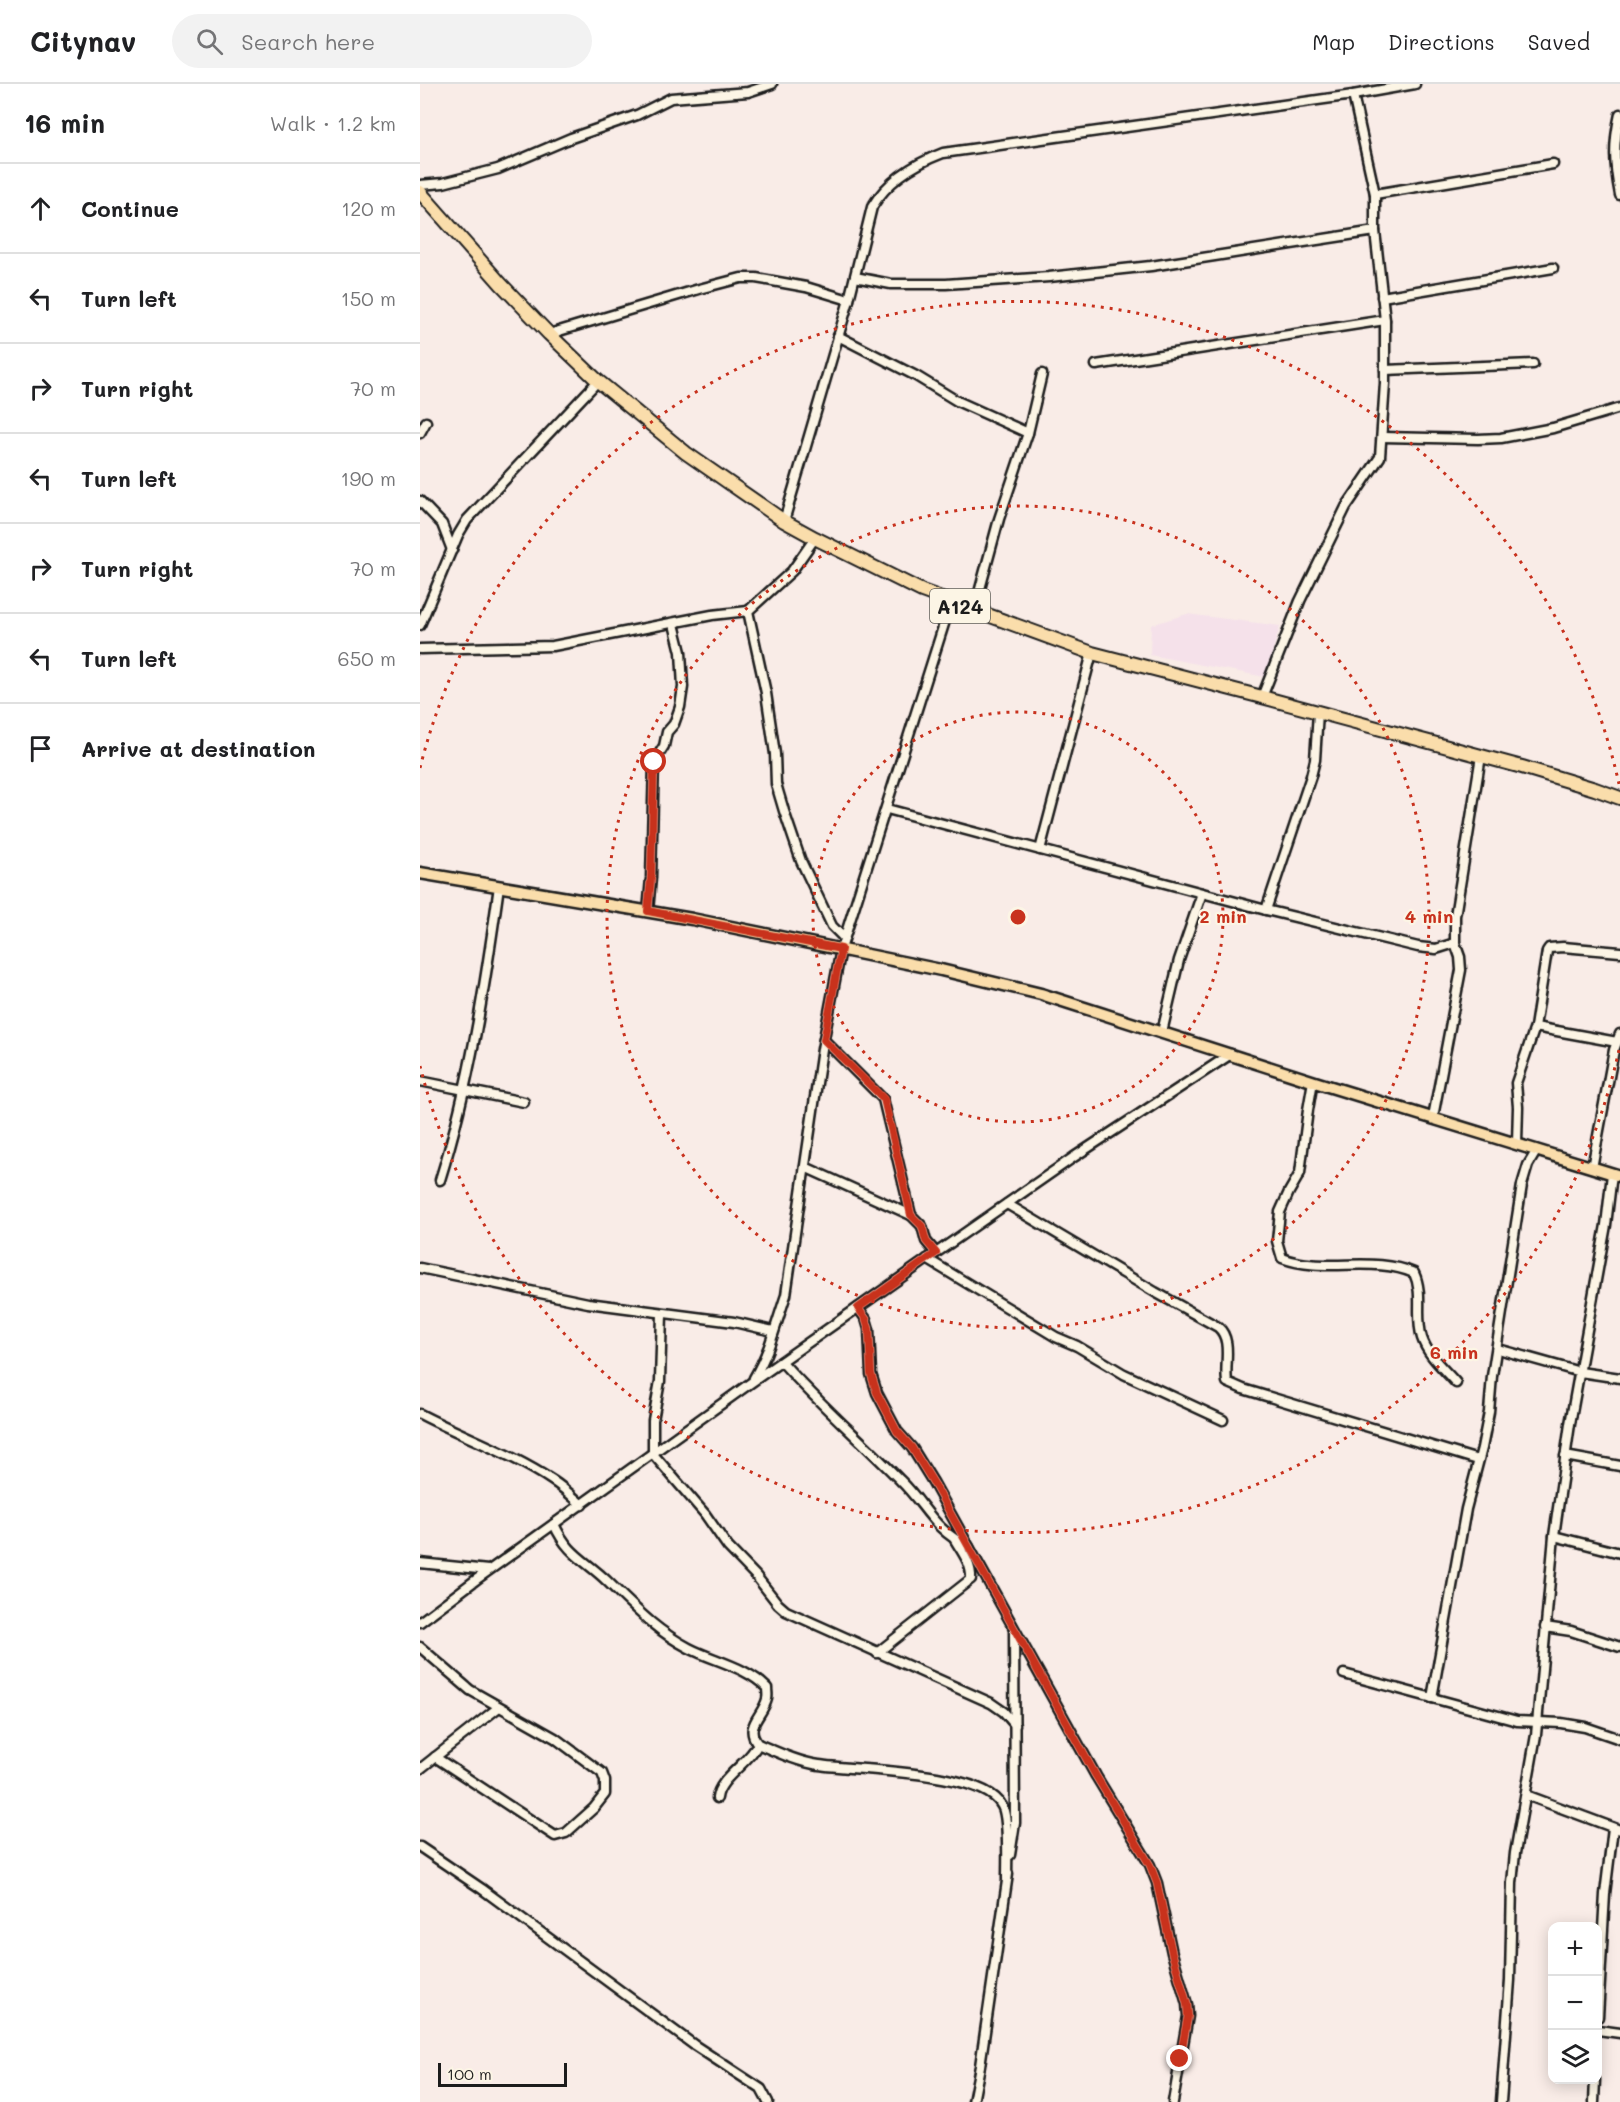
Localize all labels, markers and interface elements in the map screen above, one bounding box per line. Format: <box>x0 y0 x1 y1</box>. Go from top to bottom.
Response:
search box <box>172 14 592 68</box>
text: Citynav <box>30 23 136 59</box>
icon: search <box>193 25 226 58</box>
text: Search here <box>241 27 375 56</box>
text: Map <box>1312 28 1355 55</box>
text: Directions <box>1388 28 1495 55</box>
text: Saved <box>1528 28 1590 55</box>
text: 16 min <box>24 106 105 140</box>
text: Walk · 1.2 km <box>270 110 396 136</box>
icon: ahead <box>24 192 57 225</box>
text: Continue <box>81 194 179 223</box>
text: 120 m <box>341 195 396 221</box>
icon: left <box>24 282 57 315</box>
text: Turn left <box>81 284 177 313</box>
text: 150 m <box>341 285 396 311</box>
icon: right <box>24 372 57 405</box>
text: Turn right <box>81 374 193 403</box>
text: 70 m <box>350 375 396 401</box>
icon: left <box>24 462 57 495</box>
text: Turn left <box>81 464 177 493</box>
text: 190 m <box>341 465 396 491</box>
icon: right <box>24 552 57 585</box>
text: Turn right <box>81 554 193 583</box>
text: 70 m <box>350 555 396 581</box>
road number: A124 <box>930 589 990 623</box>
icon: left <box>24 642 57 675</box>
text: Turn left <box>81 644 177 673</box>
text: 650 m <box>338 645 396 671</box>
icon: arrive <box>24 732 57 765</box>
text: Arrive at destination <box>81 734 316 763</box>
route start <box>640 748 666 774</box>
text: 2 min <box>1199 904 1247 928</box>
text: 4 min <box>1405 904 1453 928</box>
centre of rings <box>1008 907 1028 927</box>
text: 6 min <box>1430 1340 1478 1364</box>
map controls <box>1548 1922 1602 2084</box>
button: + <box>1548 1922 1602 1976</box>
button: − <box>1548 1976 1602 2030</box>
button: layers <box>1548 2030 1602 2084</box>
route end <box>1166 2045 1192 2071</box>
scale bar <box>438 2060 567 2088</box>
text: 100 m <box>447 2063 492 2084</box>

